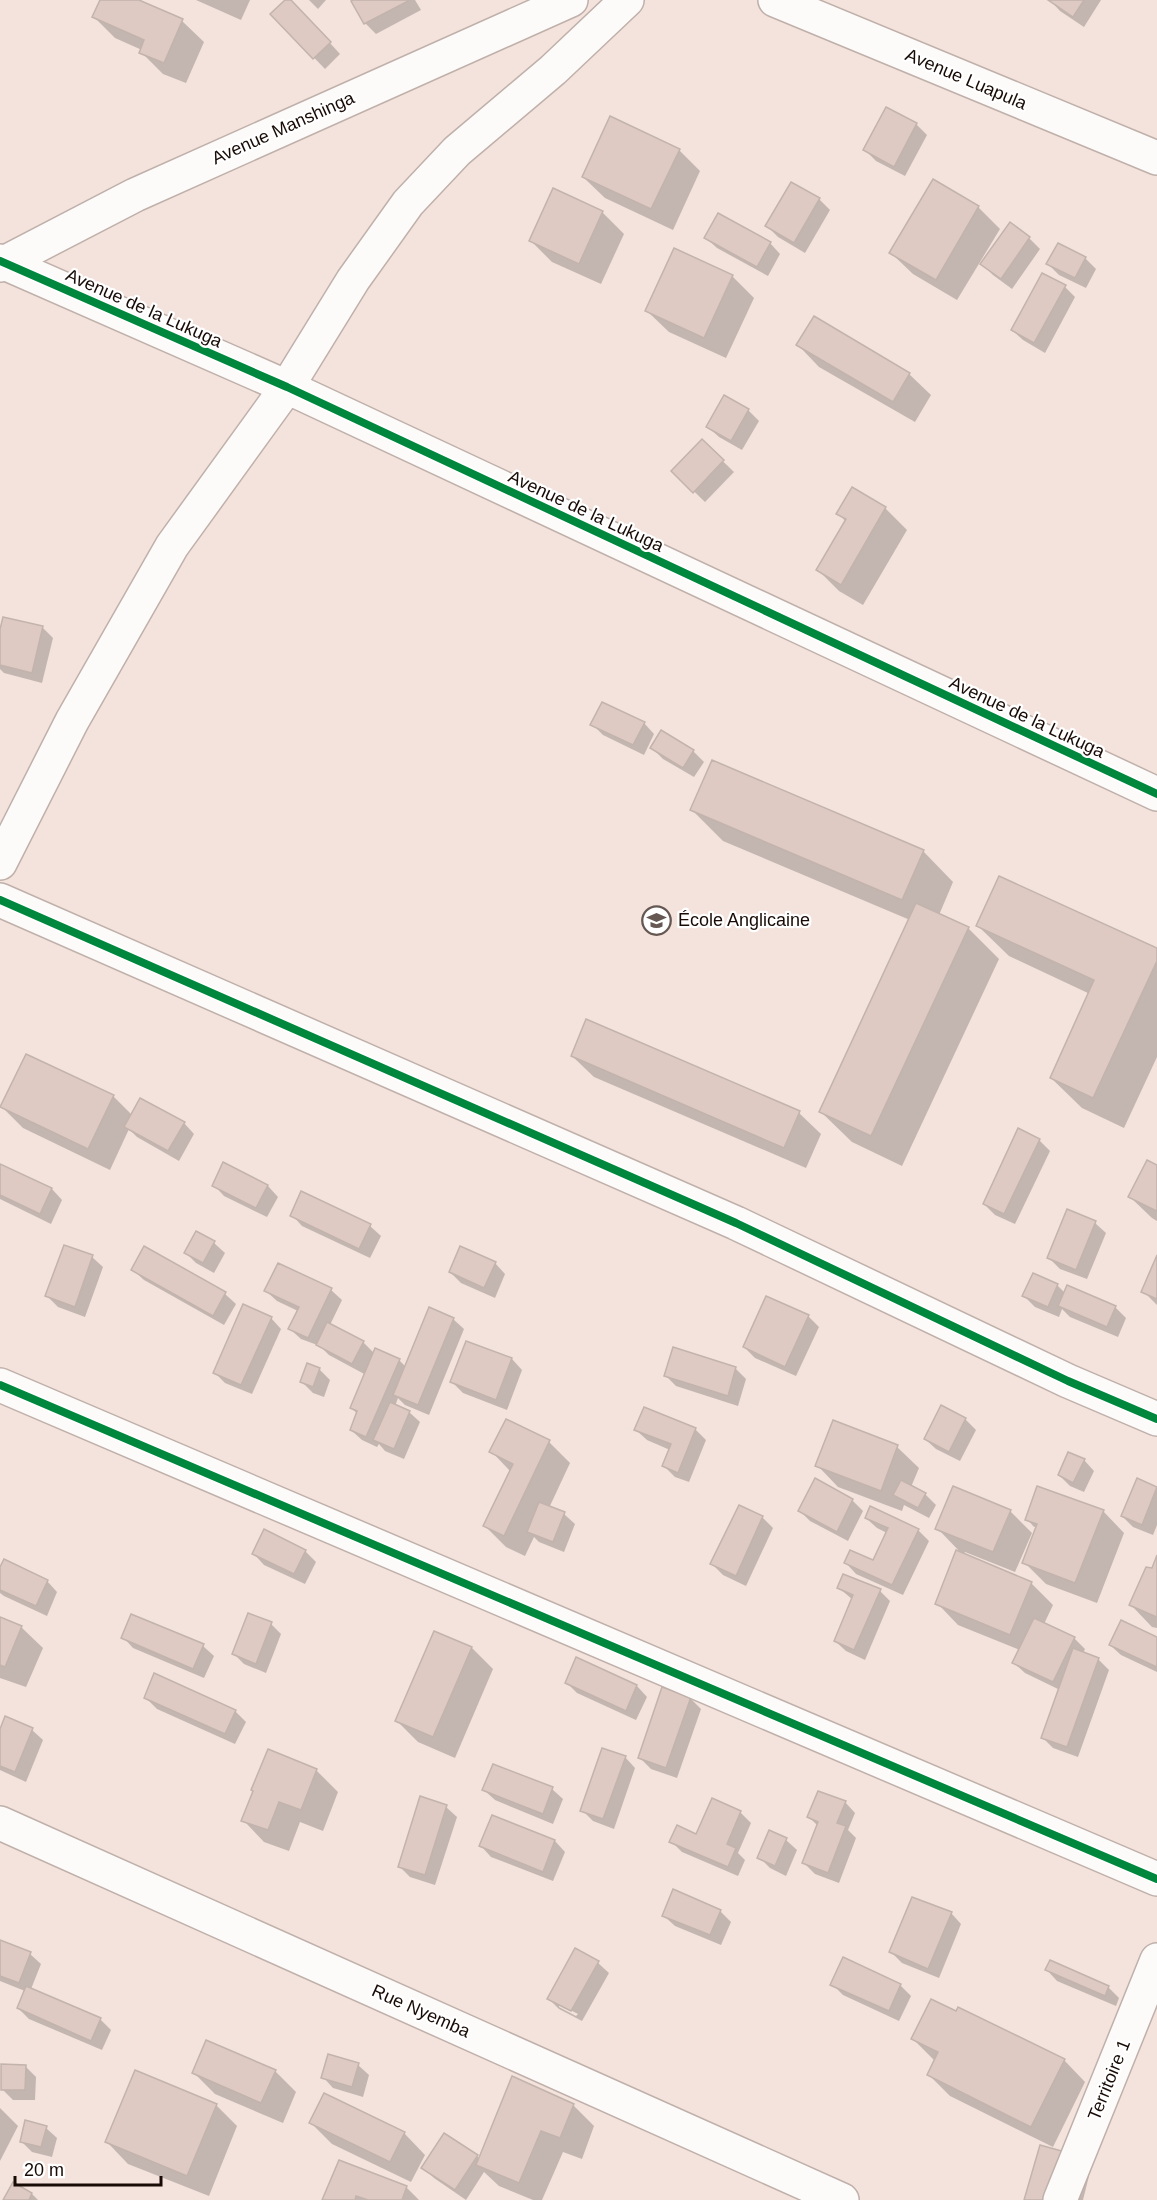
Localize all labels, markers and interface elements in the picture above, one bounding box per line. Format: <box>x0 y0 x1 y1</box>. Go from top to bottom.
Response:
street label: Avenue Luapula <box>902 44 1031 114</box>
street label: Avenue Manshinga <box>209 87 358 168</box>
street label: Avenue de la Lukuga <box>63 265 226 352</box>
street label: Avenue de la Lukuga <box>505 466 668 556</box>
street label: Avenue de la Lukuga <box>946 672 1109 762</box>
school or university icon: École Anglicaine <box>641 904 673 936</box>
place label: École Anglicaine <box>678 910 810 930</box>
street label: Rue Nyemba <box>369 1981 474 2042</box>
street label: Territoire 1 <box>1084 2037 1134 2123</box>
scale bar <box>15 2149 160 2187</box>
text: 20 m <box>24 2160 64 2180</box>

